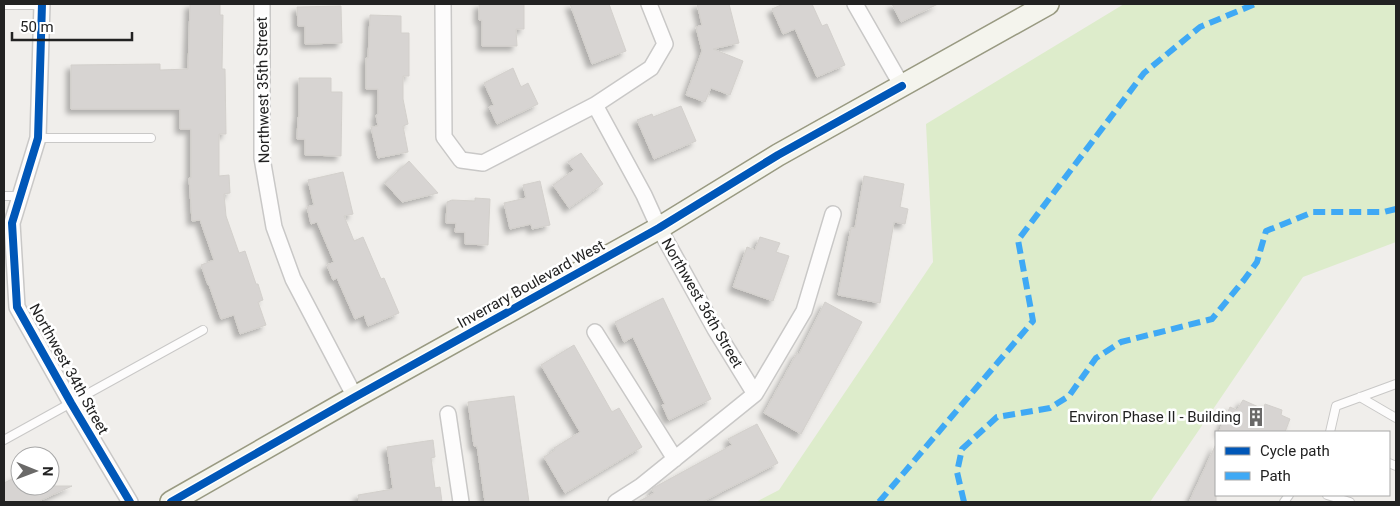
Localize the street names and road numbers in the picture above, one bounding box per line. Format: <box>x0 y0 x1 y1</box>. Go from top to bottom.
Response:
street label: Northwest 35th Street <box>253 16 273 164</box>
street label: Northwest 36th Street <box>658 235 747 371</box>
street label: Inverrary Boulevard West <box>454 236 608 332</box>
street label: Northwest 34th Street <box>26 300 112 438</box>

